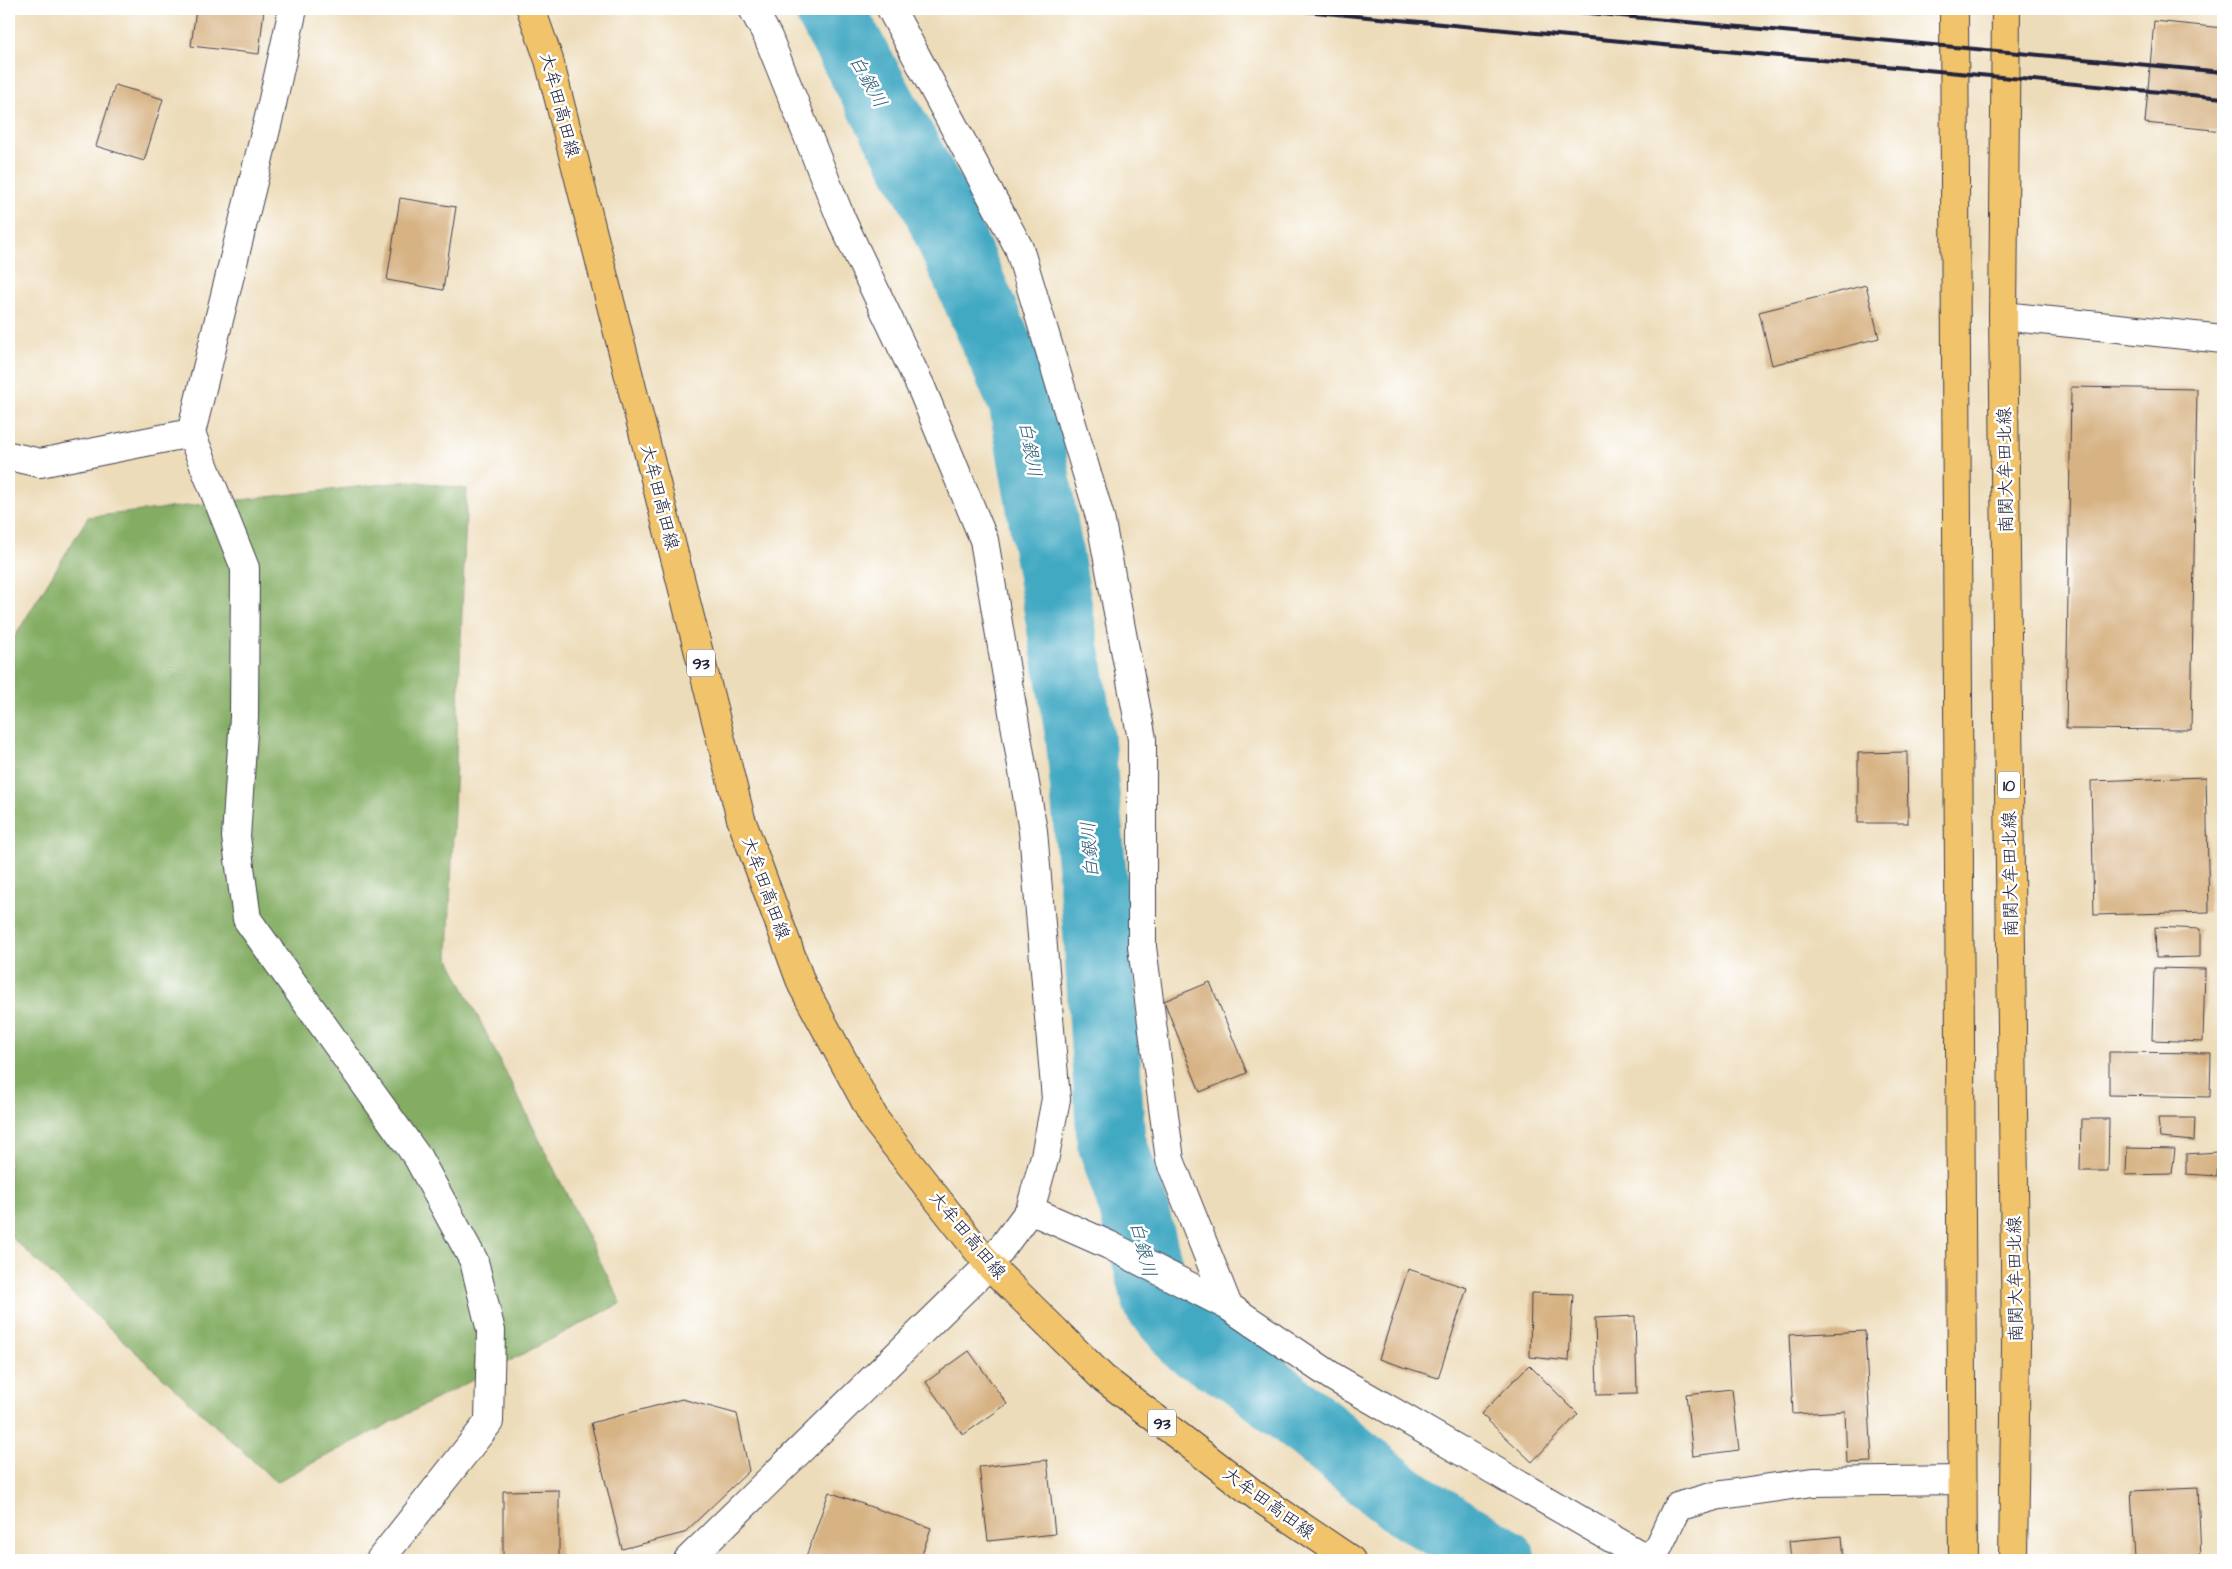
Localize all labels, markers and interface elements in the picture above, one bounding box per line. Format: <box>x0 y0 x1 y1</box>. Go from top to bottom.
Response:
street label: 大牟田高田線 <box>533 50 586 161</box>
water label: 白銀川 <box>842 50 893 113</box>
street label: 南関大牟田北線 <box>1992 407 2019 533</box>
water label: 白銀川 <box>1011 419 1048 480</box>
street label: 大牟田高田線 <box>634 442 685 553</box>
road number: 93 <box>687 650 715 676</box>
road number: 10 <box>1998 772 2020 798</box>
street label: 南関大牟田北線 <box>1997 811 2024 937</box>
water label: 白銀川 <box>1075 821 1106 879</box>
street label: 大牟田高田線 <box>735 833 796 943</box>
street label: 大牟田高田線 <box>923 1186 1012 1285</box>
street label: 南関大牟田北線 <box>2002 1216 2029 1342</box>
water label: 白銀川 <box>1123 1218 1163 1280</box>
road number: 93 <box>1148 1410 1176 1436</box>
street label: 大牟田高田線 <box>1218 1462 1320 1545</box>

